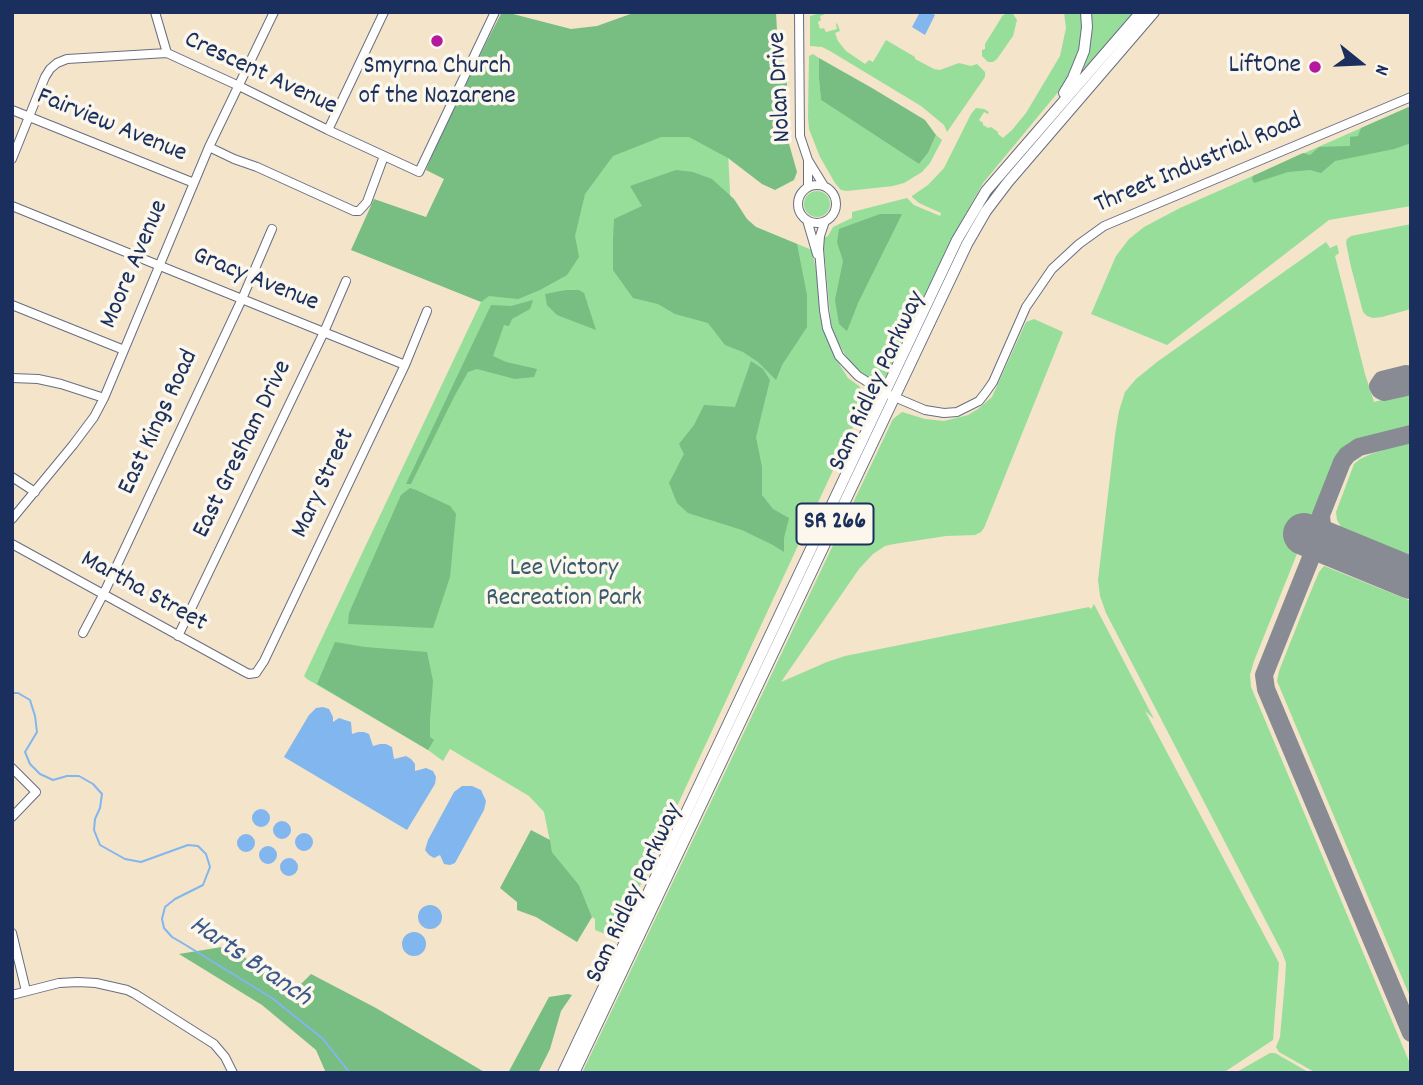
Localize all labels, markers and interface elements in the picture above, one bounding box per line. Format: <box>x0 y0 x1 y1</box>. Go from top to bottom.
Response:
street label: Crescent Avenue <box>178 26 342 124</box>
north arrow <box>1325 28 1395 98</box>
street label: Nolan Drive <box>764 31 800 143</box>
marker: Smyrna Church of the Nazarene <box>429 33 445 49</box>
place label: LiftOne <box>1228 51 1301 83</box>
place label: Smyrna Church of the Nazarene <box>358 52 516 114</box>
marker: LiftOne <box>1307 59 1323 75</box>
text: N <box>1366 61 1395 78</box>
street label: Fairview Avenue <box>31 83 191 171</box>
street label: Threet Industrial Road <box>1091 107 1307 223</box>
street label: Moore Avenue <box>95 196 177 334</box>
street label: Gracy Avenue <box>187 242 323 320</box>
street label: Sam Ridley Parkway <box>824 287 934 477</box>
street label: East Kings Road <box>113 346 207 500</box>
street label: East Gresham Drive <box>188 356 300 544</box>
street label: Mary Street <box>286 425 364 543</box>
road number: SR 266 <box>796 504 874 544</box>
street label: Martha Street <box>74 545 212 641</box>
park label: Lee Victory Recreation Park <box>486 554 642 616</box>
street label: Sam Ridley Parkway <box>581 799 691 989</box>
water label: Harts Branch <box>181 910 317 1016</box>

